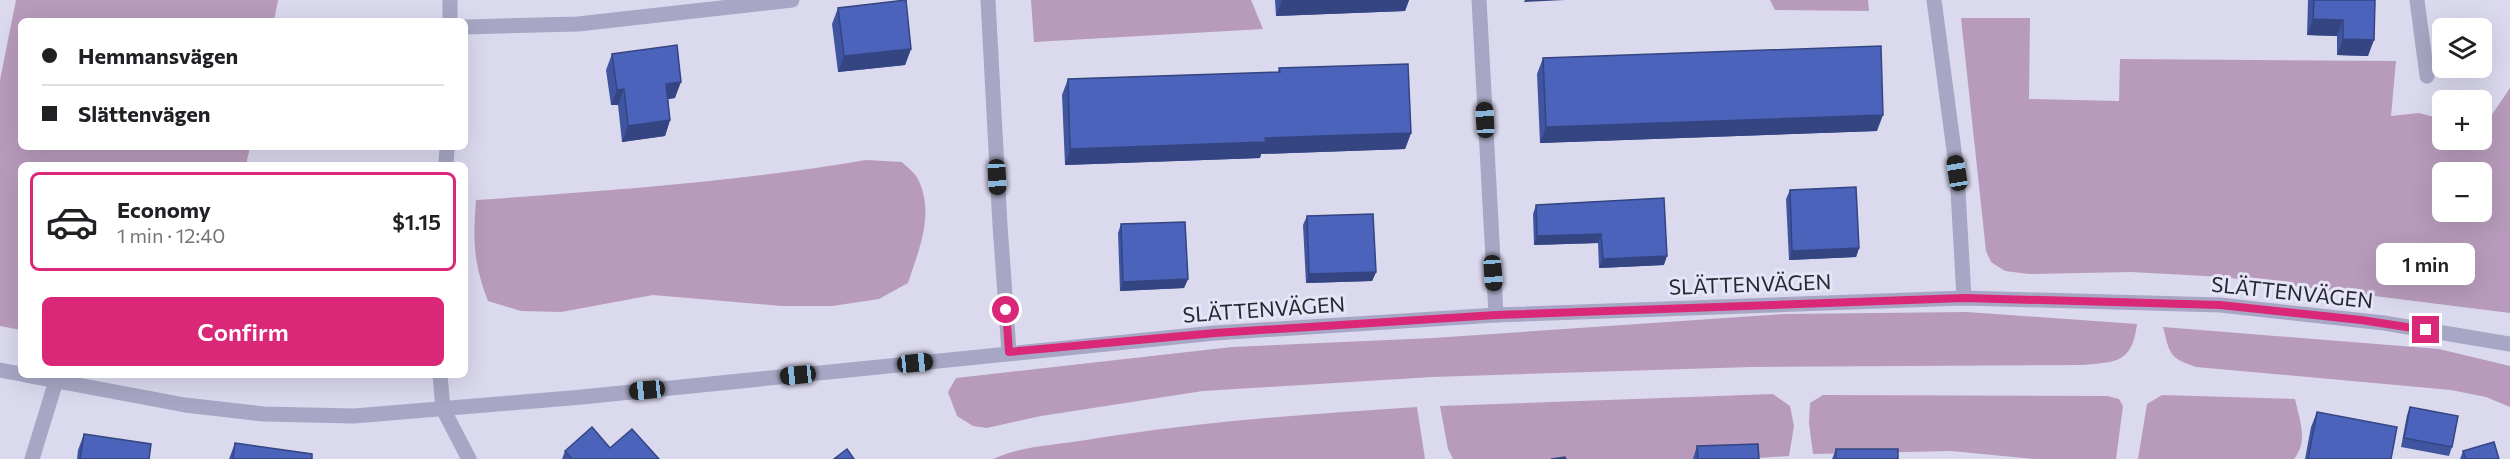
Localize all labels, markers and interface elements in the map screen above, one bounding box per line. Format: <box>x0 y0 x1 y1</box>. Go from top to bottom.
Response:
map controls <box>2432 18 2492 222</box>
button: layers <box>2432 18 2492 78</box>
text: Hemmansvägen <box>78 42 238 69</box>
button: + <box>2432 90 2492 150</box>
text: Slättenvägen <box>78 100 211 127</box>
car <box>1475 102 1495 138</box>
car <box>1945 154 1969 192</box>
car <box>987 159 1007 195</box>
button: − <box>2432 162 2492 222</box>
icon: car <box>45 195 99 249</box>
text: Economy <box>117 196 211 223</box>
text: $1.15 <box>392 208 441 235</box>
text: 1 min · 12:40 <box>117 223 225 247</box>
callout: 1 min <box>2376 243 2476 285</box>
text: 1 min <box>2402 252 2449 276</box>
car <box>1483 254 1503 292</box>
street label: SLÄTTENVÄGEN <box>1668 268 1832 299</box>
street label: SLÄTTENVÄGEN <box>2210 271 2374 312</box>
street label: SLÄTTENVÄGEN <box>1182 290 1346 327</box>
route start <box>992 296 1019 323</box>
button: Confirm <box>42 297 444 366</box>
route end <box>2412 316 2439 343</box>
car <box>896 352 934 374</box>
car <box>779 364 817 386</box>
car <box>628 379 666 401</box>

